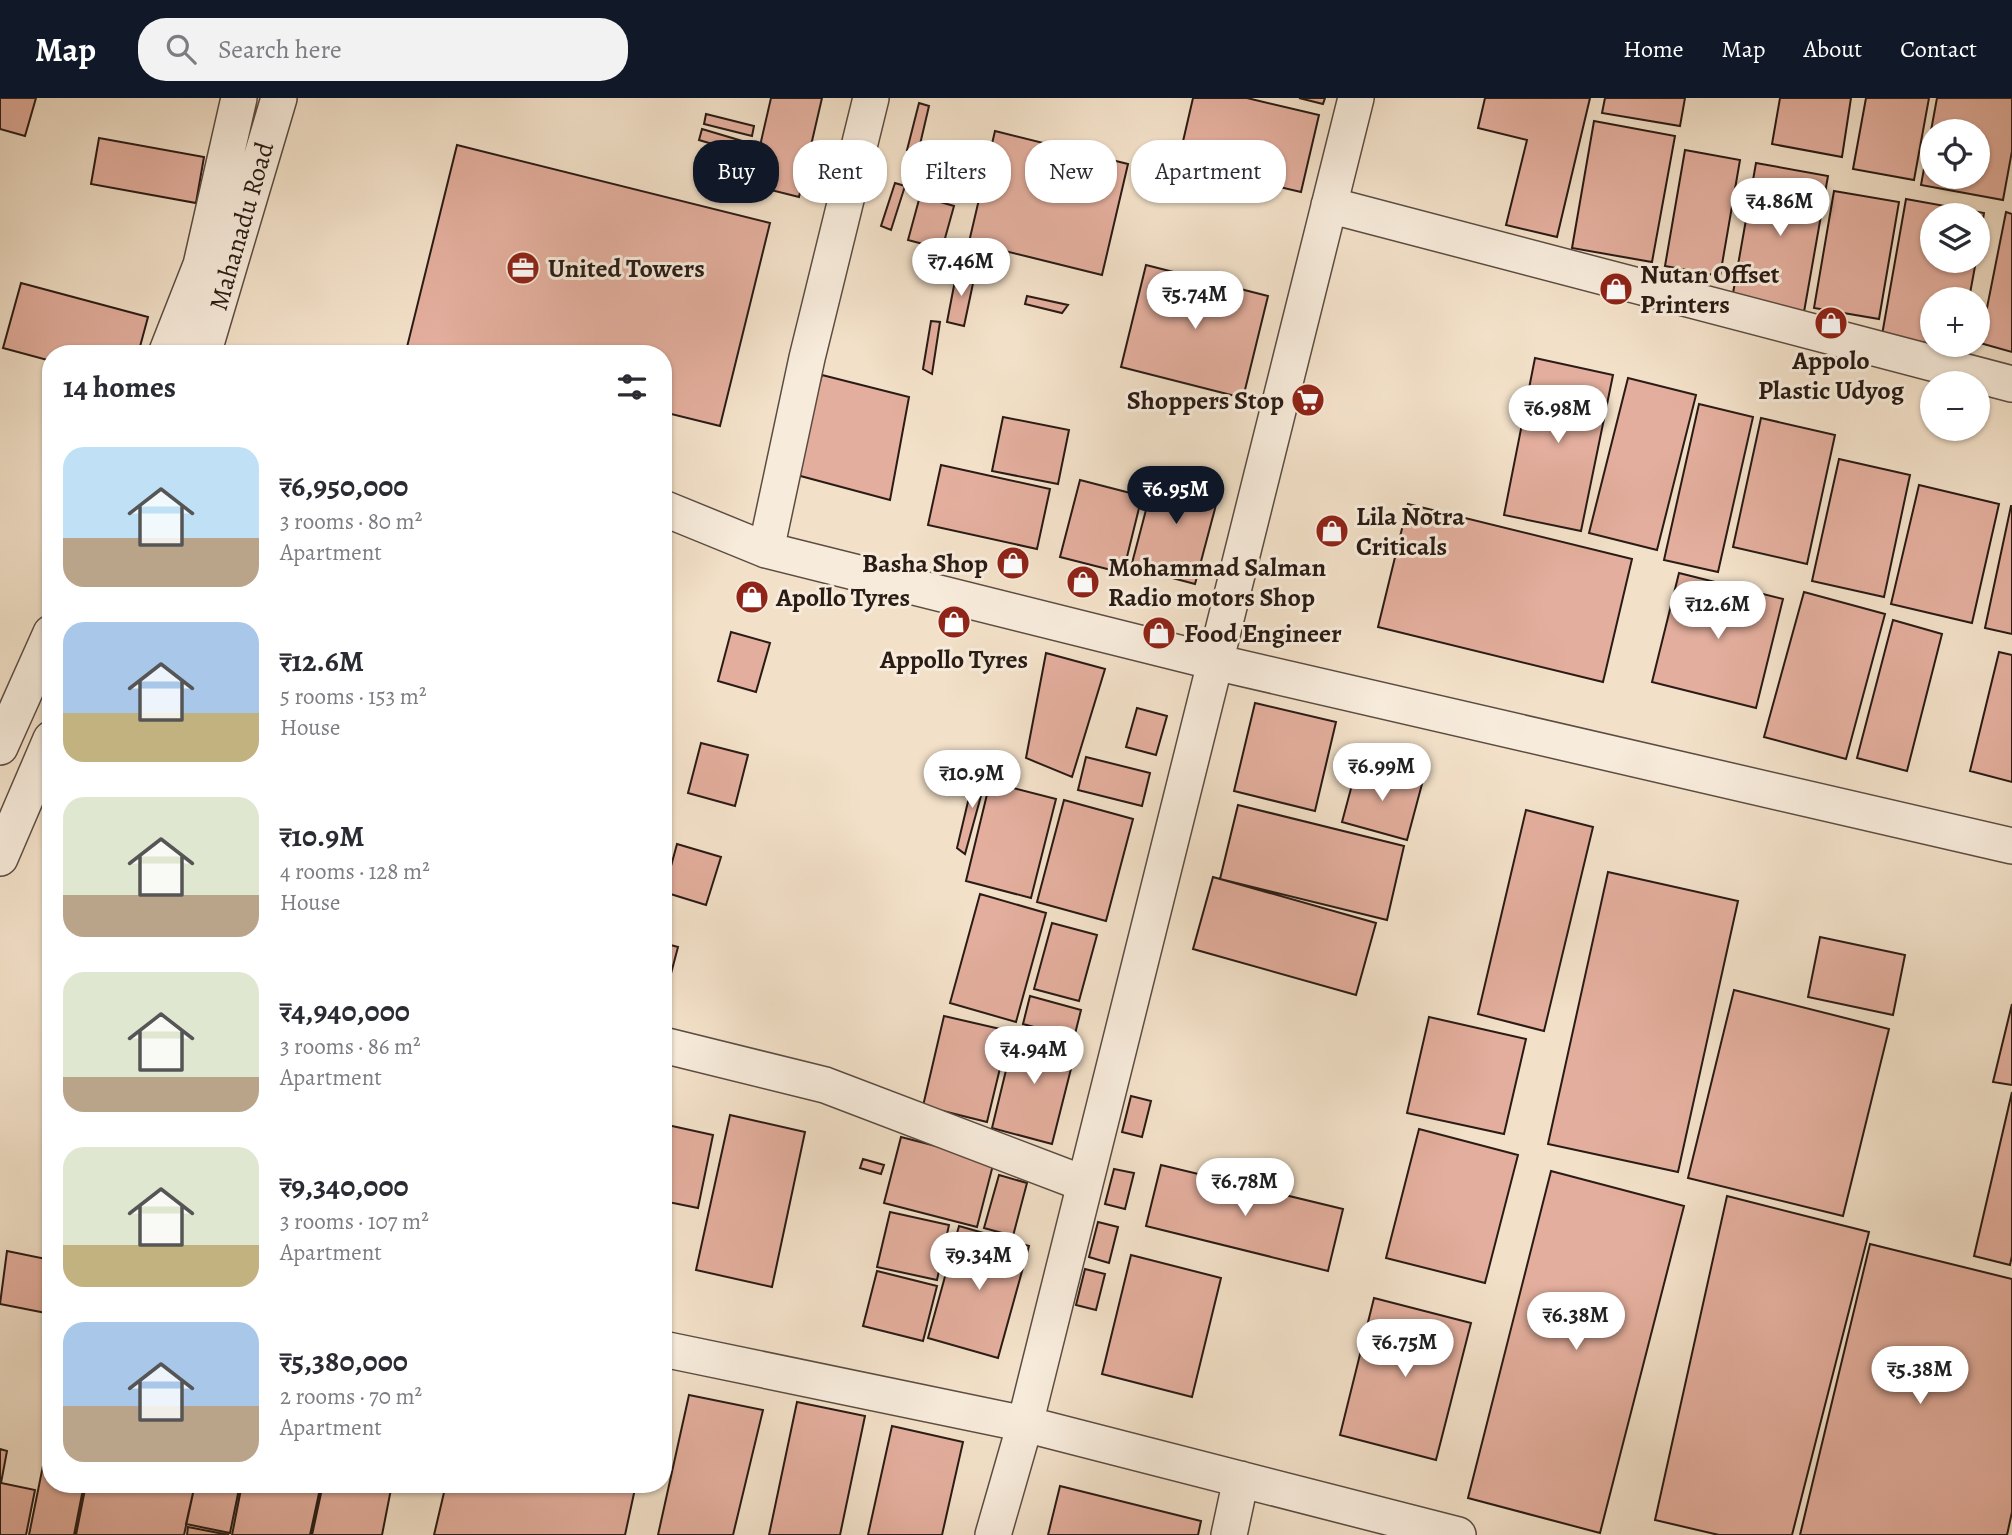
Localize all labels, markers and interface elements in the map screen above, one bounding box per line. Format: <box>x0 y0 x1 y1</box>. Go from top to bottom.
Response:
search box <box>138 18 628 81</box>
text: Map <box>35 27 96 72</box>
icon: search <box>162 30 200 68</box>
text: Search here <box>218 32 342 67</box>
text: Home <box>1623 33 1684 65</box>
text: Map <box>1722 33 1766 65</box>
text: About <box>1804 33 1862 65</box>
text: Contact <box>1900 33 1977 65</box>
map controls <box>1920 119 1990 441</box>
button: locate <box>1920 119 1990 189</box>
street label: Mahanadu Road <box>201 138 282 314</box>
chip: Buy <box>693 140 779 203</box>
chip: Rent <box>793 140 887 203</box>
chip: Filters <box>901 140 1011 203</box>
chip: New <box>1025 140 1117 203</box>
chip: Apartment <box>1131 140 1286 203</box>
pin: ₹4.86M <box>1723 178 1837 238</box>
text: ₹4.86M <box>1747 185 1813 216</box>
button: layers <box>1920 203 1990 273</box>
pin: ₹7.46M <box>904 238 1018 298</box>
text: ₹7.46M <box>928 245 994 276</box>
office icon: United Towers <box>504 249 542 287</box>
place label: United Towers <box>548 251 705 286</box>
place label: Nutan Offset Printers <box>1640 257 1780 322</box>
shop icon: Nutan Offset Printers <box>1597 270 1635 308</box>
pin: ₹5.74M <box>1138 272 1252 331</box>
text: ₹5.74M <box>1163 278 1227 309</box>
button: + <box>1920 287 1990 357</box>
shop icon: Appolo Plastic Udyog <box>1812 304 1850 342</box>
place label: Appolo Plastic Udyog <box>1758 343 1905 408</box>
text: 14 homes <box>63 367 176 407</box>
icon: filters <box>613 368 651 406</box>
button: − <box>1920 371 1990 441</box>
supermarket icon: Shoppers Stop <box>1289 381 1327 419</box>
place label: Shoppers Stop <box>1127 383 1284 418</box>
pin: ₹6.98M <box>1501 386 1615 445</box>
text: ₹6.98M <box>1525 392 1591 423</box>
text: ₹6,950,000 <box>280 466 408 506</box>
pin: ₹6.95M <box>1119 466 1233 526</box>
text: ₹6.95M <box>1143 473 1209 504</box>
icon: home <box>119 475 203 559</box>
place label: Lila Notra Criticals <box>1356 499 1465 564</box>
text: 3 rooms · 80 m² <box>280 506 422 537</box>
shop icon: Lila Notra Criticals <box>1313 512 1351 550</box>
text: Apartment <box>280 537 382 568</box>
shop icon: Basha Shop <box>994 544 1032 582</box>
place label: Basha Shop <box>862 546 988 581</box>
place label: Mohammad Salman Radio motors Shop <box>1108 550 1327 615</box>
shop icon: Mohammad Salman Radio motors Shop <box>1064 563 1102 601</box>
shop icon: Apollo Tyres <box>733 578 771 616</box>
place label: Apollo Tyres <box>775 580 910 615</box>
pin: ₹12.6M <box>1661 582 1775 641</box>
text: ₹12.6M <box>1686 588 1750 619</box>
shop icon: Appollo Tyres <box>935 603 973 641</box>
shop icon: Food Engineer <box>1140 614 1178 652</box>
place label: Food Engineer <box>1184 616 1342 651</box>
text: ₹12.6M <box>280 641 364 681</box>
place label: Appollo Tyres <box>879 642 1028 677</box>
icon: home <box>119 650 203 734</box>
text: 5 rooms · 153 m² <box>280 681 427 712</box>
text: House <box>280 712 340 743</box>
pin: ₹6.99M <box>1325 744 1439 803</box>
pin: ₹10.9M <box>915 750 1029 810</box>
text: ₹6.99M <box>1349 750 1415 781</box>
text: ₹10.9M <box>940 757 1004 788</box>
text: ₹10.9M <box>280 816 364 856</box>
icon: home <box>119 825 203 909</box>
text: 4 rooms · 128 m² <box>280 856 430 887</box>
text: House <box>280 887 340 918</box>
text: ₹4,940,000 <box>280 991 410 1031</box>
icon: home <box>119 1000 203 1084</box>
pin: ₹4.94M <box>977 1026 1091 1086</box>
text: 3 rooms · 86 m² <box>280 1031 421 1062</box>
text: ₹4.94M <box>1001 1033 1067 1064</box>
text: Apartment <box>280 1062 382 1093</box>
pin: ₹6.78M <box>1188 1158 1302 1218</box>
text: ₹6.78M <box>1212 1165 1278 1196</box>
text: ₹9,340,000 <box>280 1166 409 1206</box>
icon: home <box>119 1175 203 1259</box>
text: 3 rooms · 107 m² <box>280 1206 429 1237</box>
pin: ₹9.34M <box>922 1232 1036 1292</box>
text: Apartment <box>280 1237 382 1268</box>
text: ₹9.34M <box>946 1239 1012 1270</box>
pin: ₹6.38M <box>1519 1292 1633 1352</box>
text: ₹6.38M <box>1543 1299 1609 1330</box>
pin: ₹6.75M <box>1348 1320 1462 1379</box>
text: ₹6.75M <box>1373 1326 1437 1357</box>
text: ₹5,380,000 <box>280 1341 408 1381</box>
pin: ₹5.38M <box>1863 1346 1977 1406</box>
icon: home <box>119 1350 203 1434</box>
text: ₹5.38M <box>1887 1353 1953 1384</box>
text: 2 rooms · 70 m² <box>280 1381 422 1412</box>
text: Apartment <box>280 1412 382 1443</box>

